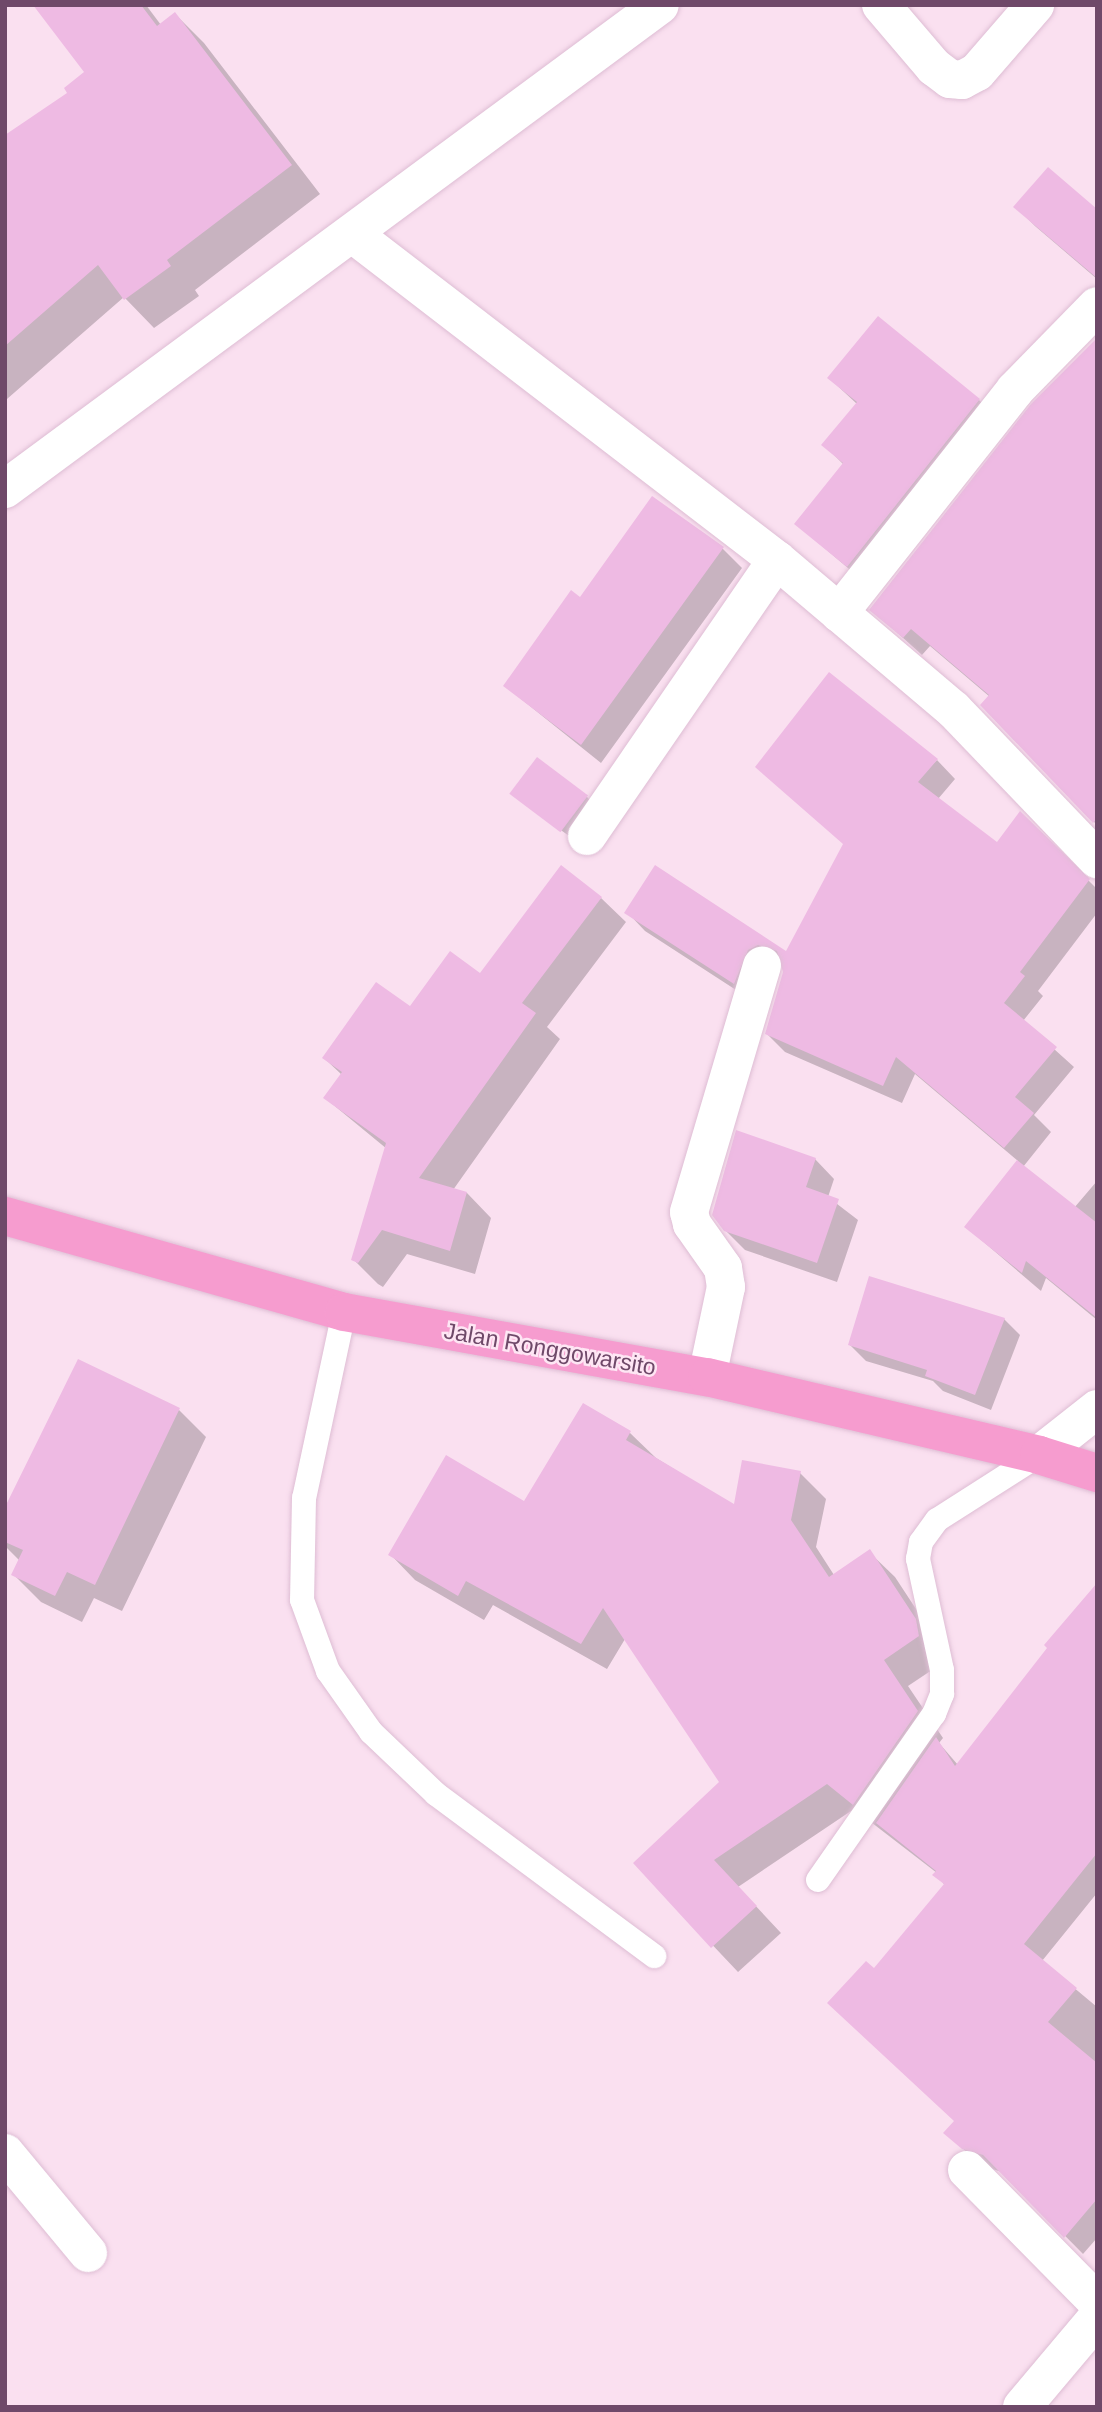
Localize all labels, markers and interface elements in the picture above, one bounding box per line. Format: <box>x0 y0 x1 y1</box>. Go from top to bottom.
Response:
street label: Jalan Ronggowarsito <box>442 1317 658 1381</box>

